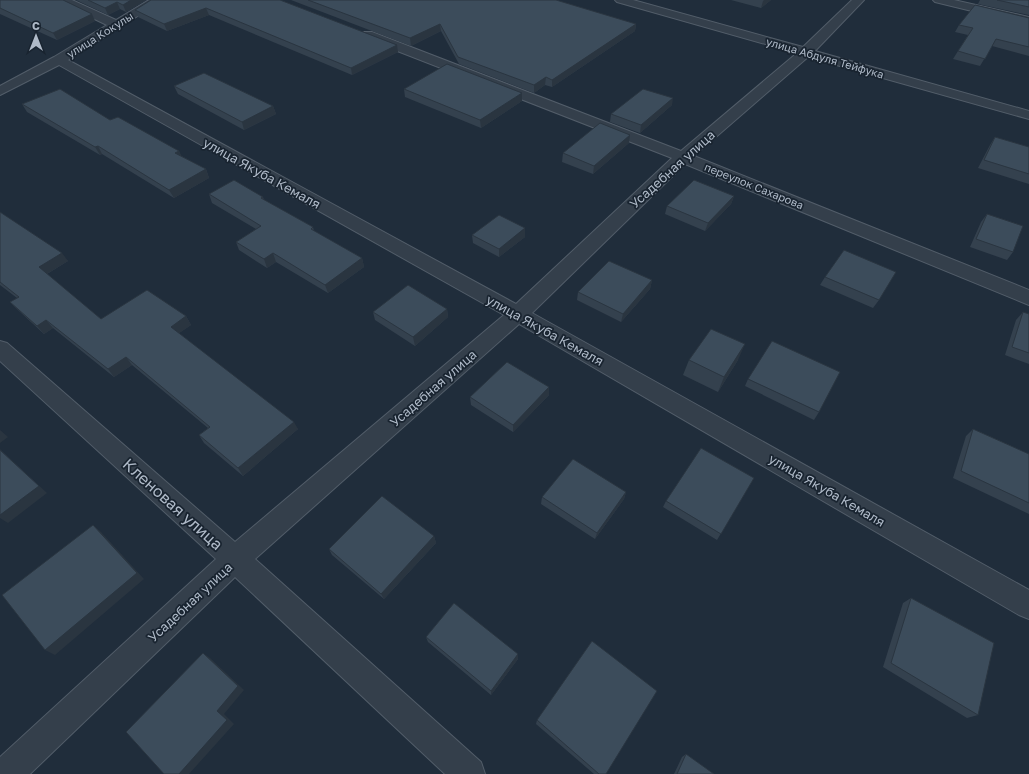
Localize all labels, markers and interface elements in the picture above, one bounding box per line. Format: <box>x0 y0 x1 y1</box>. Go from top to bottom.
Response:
street label: улица Кокулы <box>64 9 135 60</box>
north arrow <box>16 16 56 56</box>
text: С <box>32 19 40 32</box>
street label: улица Абдуля Тейфука <box>765 34 886 81</box>
street label: Усадебная улица <box>626 126 718 212</box>
street label: улица Якуба Кемаля <box>201 134 323 212</box>
street label: переулок Сахарова <box>703 160 806 211</box>
street label: улица Якуба Кемаля <box>484 291 606 369</box>
street label: Усадебная улица <box>386 346 480 430</box>
street label: улица Якуба Кемаля <box>766 450 888 530</box>
street label: Кленовая улица <box>119 454 227 554</box>
street label: Усадебная улица <box>144 559 236 645</box>

